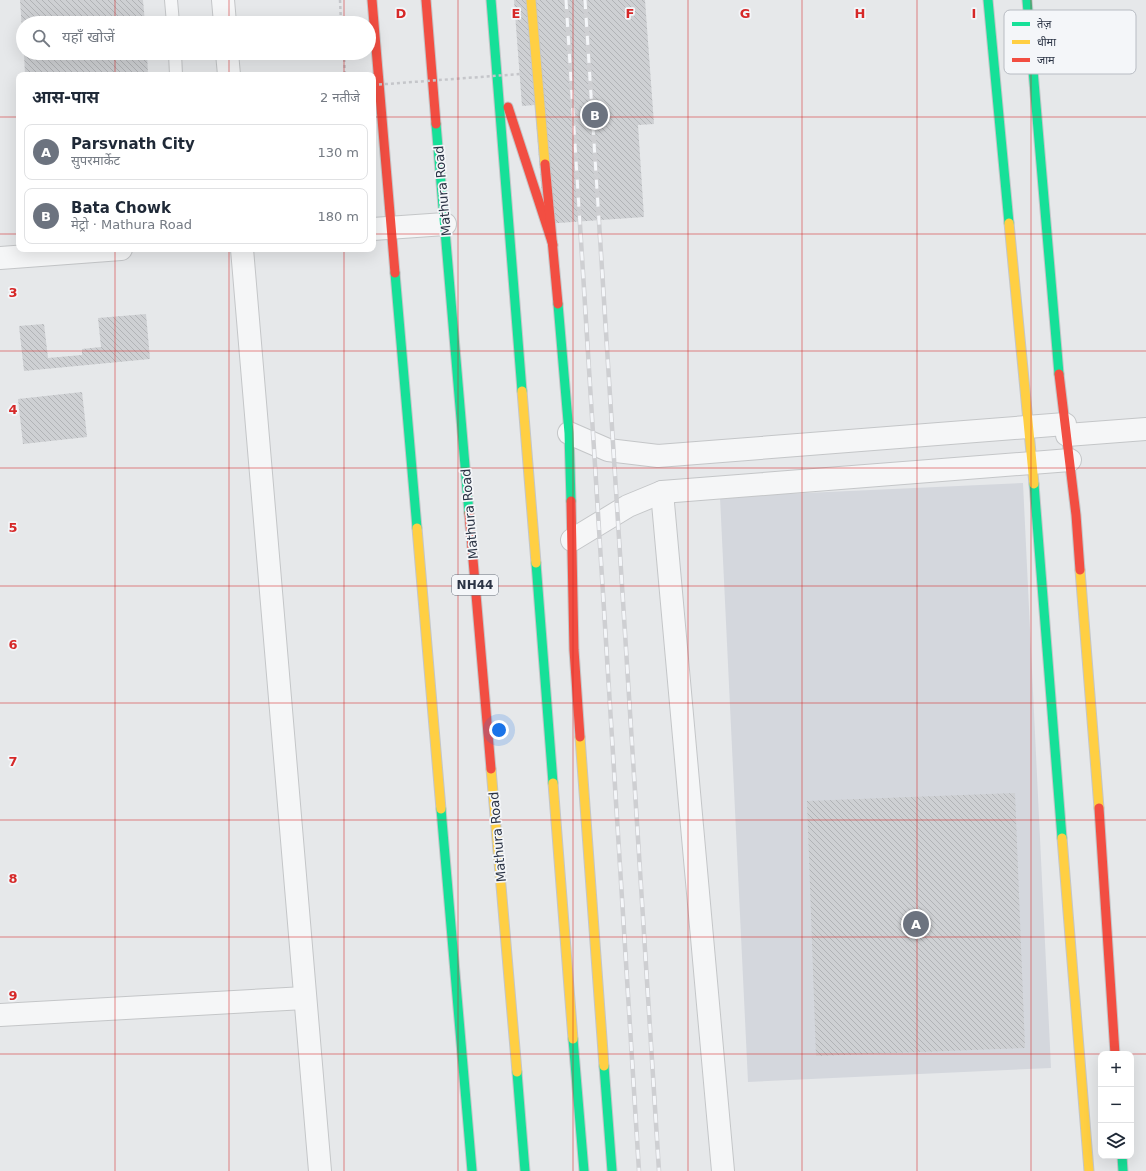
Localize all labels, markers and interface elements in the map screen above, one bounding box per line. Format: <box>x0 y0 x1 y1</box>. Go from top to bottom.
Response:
text: D <box>396 6 407 21</box>
text: E <box>512 6 520 21</box>
text: F <box>626 6 634 21</box>
text: G <box>740 6 750 21</box>
text: H <box>855 6 865 21</box>
text: I <box>972 6 976 21</box>
legend <box>1004 10 1136 74</box>
search box <box>16 16 376 60</box>
text: तेज़ <box>1037 18 1052 31</box>
icon: search <box>30 27 52 49</box>
text: यहाँ खोजें <box>62 28 115 46</box>
text: धीमा <box>1037 36 1056 49</box>
text: जाम <box>1037 54 1055 67</box>
text: आस-पास <box>32 87 99 107</box>
text: 2 नतीजे <box>320 90 360 105</box>
pin: B <box>582 100 608 130</box>
text: Parsvnath City <box>71 135 195 153</box>
text: A <box>41 145 51 160</box>
text: 130 m <box>317 145 359 160</box>
street label: Mathura Road <box>431 145 454 237</box>
text: सुपरमार्केट <box>71 153 120 168</box>
text: Bata Chowk <box>71 199 171 217</box>
text: B <box>41 209 51 224</box>
text: 180 m <box>317 209 359 224</box>
text: मेट्रो · Mathura Road <box>71 217 192 232</box>
text: 3 <box>8 285 18 300</box>
text: 4 <box>8 402 18 417</box>
street label: Mathura Road <box>458 468 481 560</box>
text: 5 <box>8 520 18 535</box>
road number: NH44 <box>452 575 498 595</box>
text: 6 <box>8 637 18 652</box>
your location <box>489 720 509 740</box>
text: 7 <box>8 754 18 769</box>
street label: Mathura Road <box>486 791 509 883</box>
text: 8 <box>8 871 18 886</box>
pin: A <box>903 909 929 939</box>
text: 9 <box>8 988 18 1003</box>
map controls <box>1098 1051 1134 1159</box>
button: + <box>1098 1051 1134 1087</box>
button: − <box>1098 1087 1134 1123</box>
button: layers <box>1098 1123 1134 1159</box>

